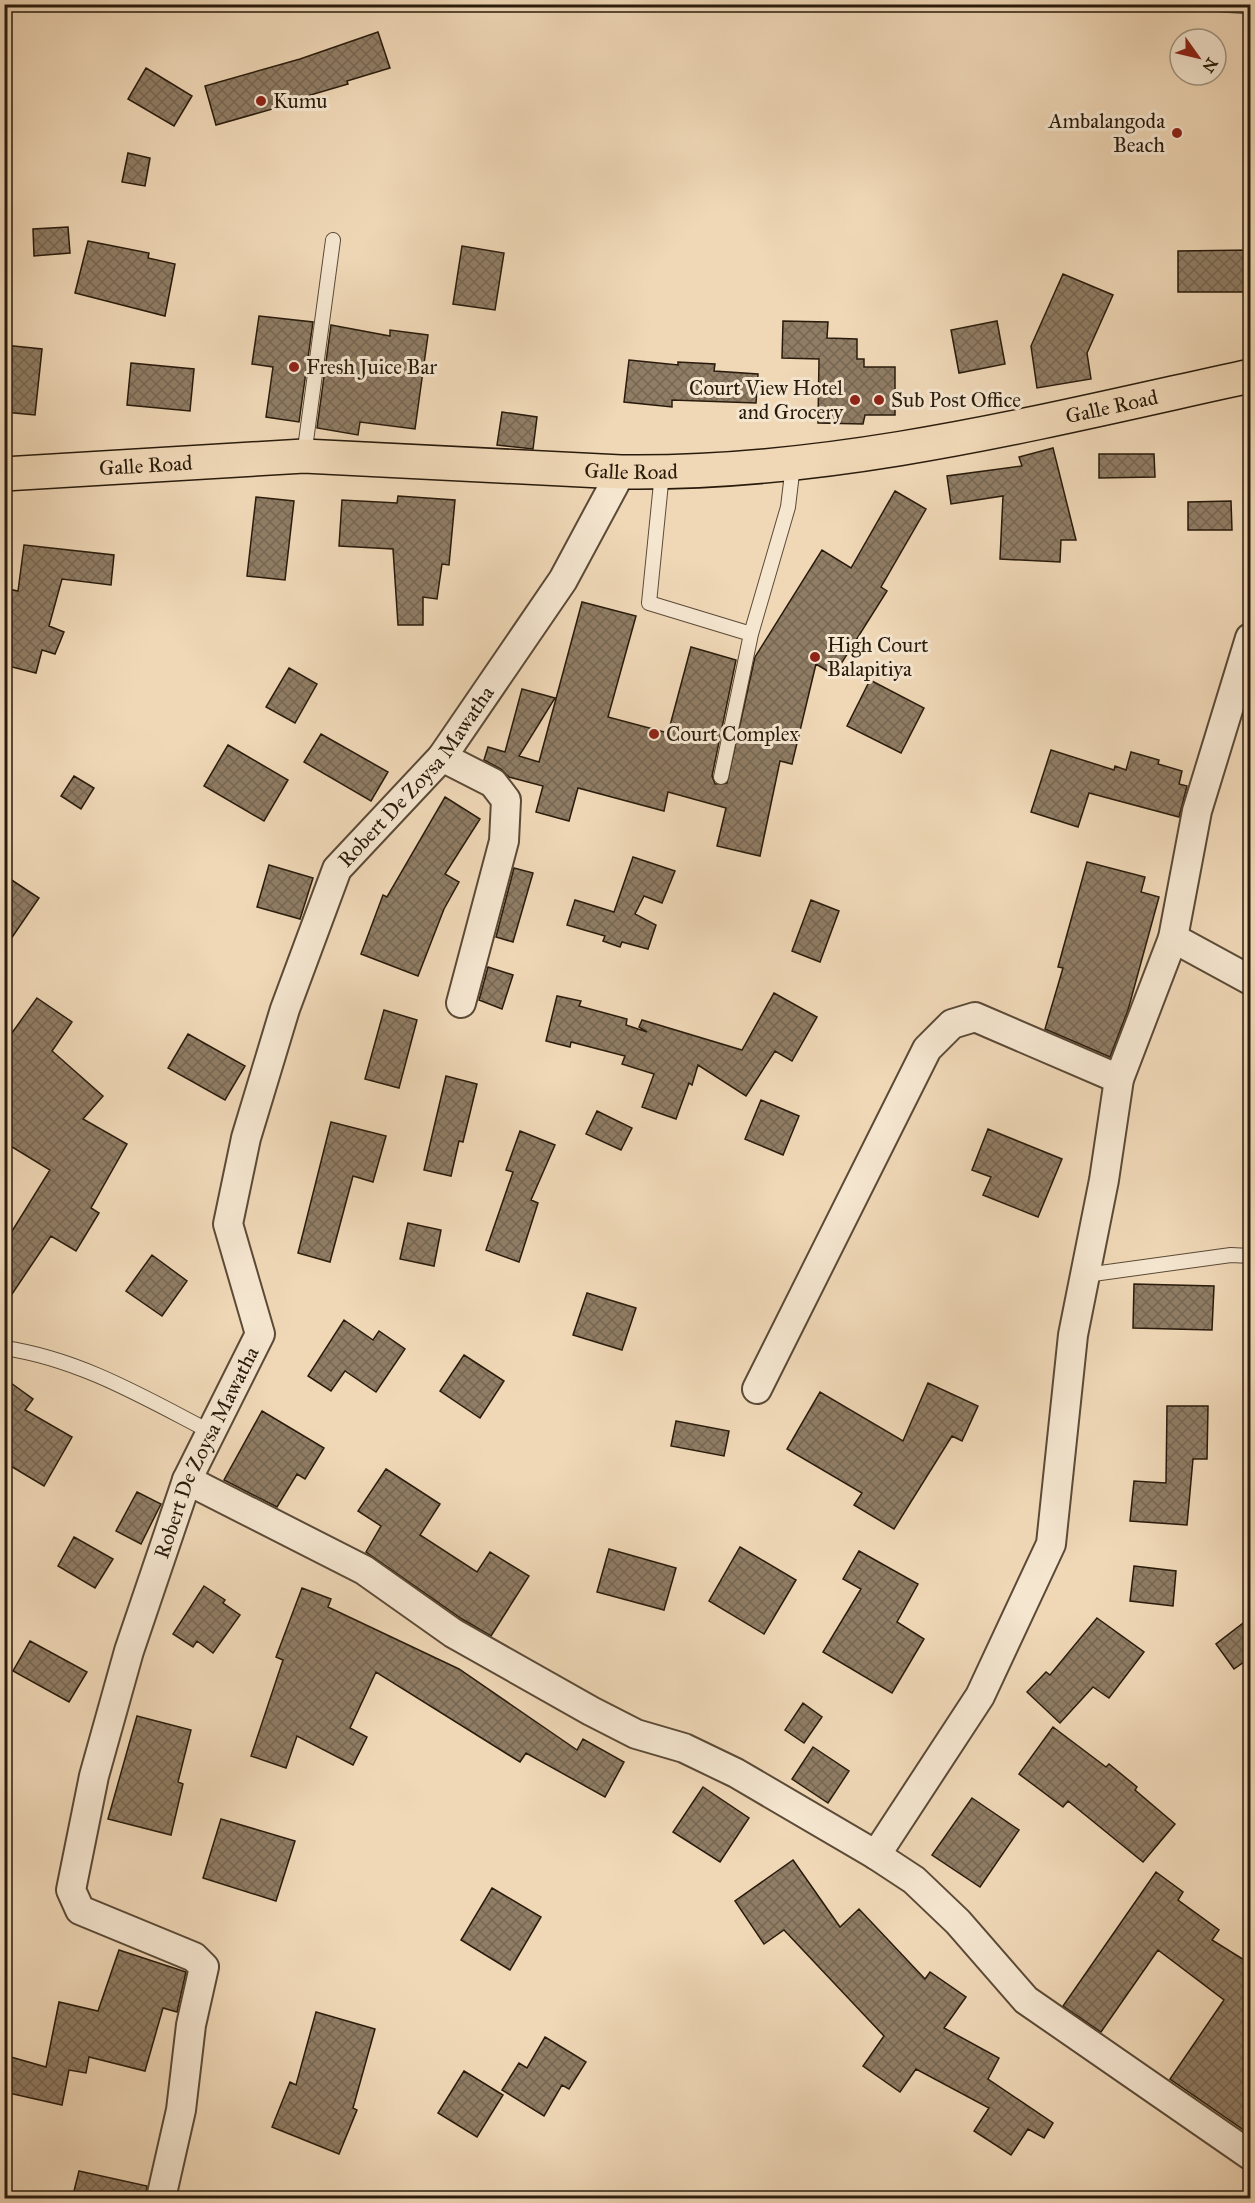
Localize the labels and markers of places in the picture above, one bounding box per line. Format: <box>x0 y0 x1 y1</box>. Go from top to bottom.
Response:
place label: Kumu <box>273 88 327 114</box>
marker: Kumu <box>254 94 268 108</box>
place label: Ambalangoda Beach <box>1047 108 1165 158</box>
marker: Ambalangoda Beach <box>1170 126 1184 140</box>
place label: Fresh Juice Bar <box>306 354 437 380</box>
marker: Fresh Juice Bar <box>287 360 301 374</box>
place label: Court View Hotel and Grocery <box>689 375 844 425</box>
place label: Sub Post Office <box>891 387 1021 413</box>
marker: Court View Hotel and Grocery <box>848 393 862 407</box>
marker: Sub Post Office <box>872 393 886 407</box>
place label: High Court Balapitiya <box>827 632 929 682</box>
marker: High Court Balapitiya <box>808 650 822 664</box>
place label: Court Complex <box>666 721 799 747</box>
marker: Court Complex <box>647 727 661 741</box>

